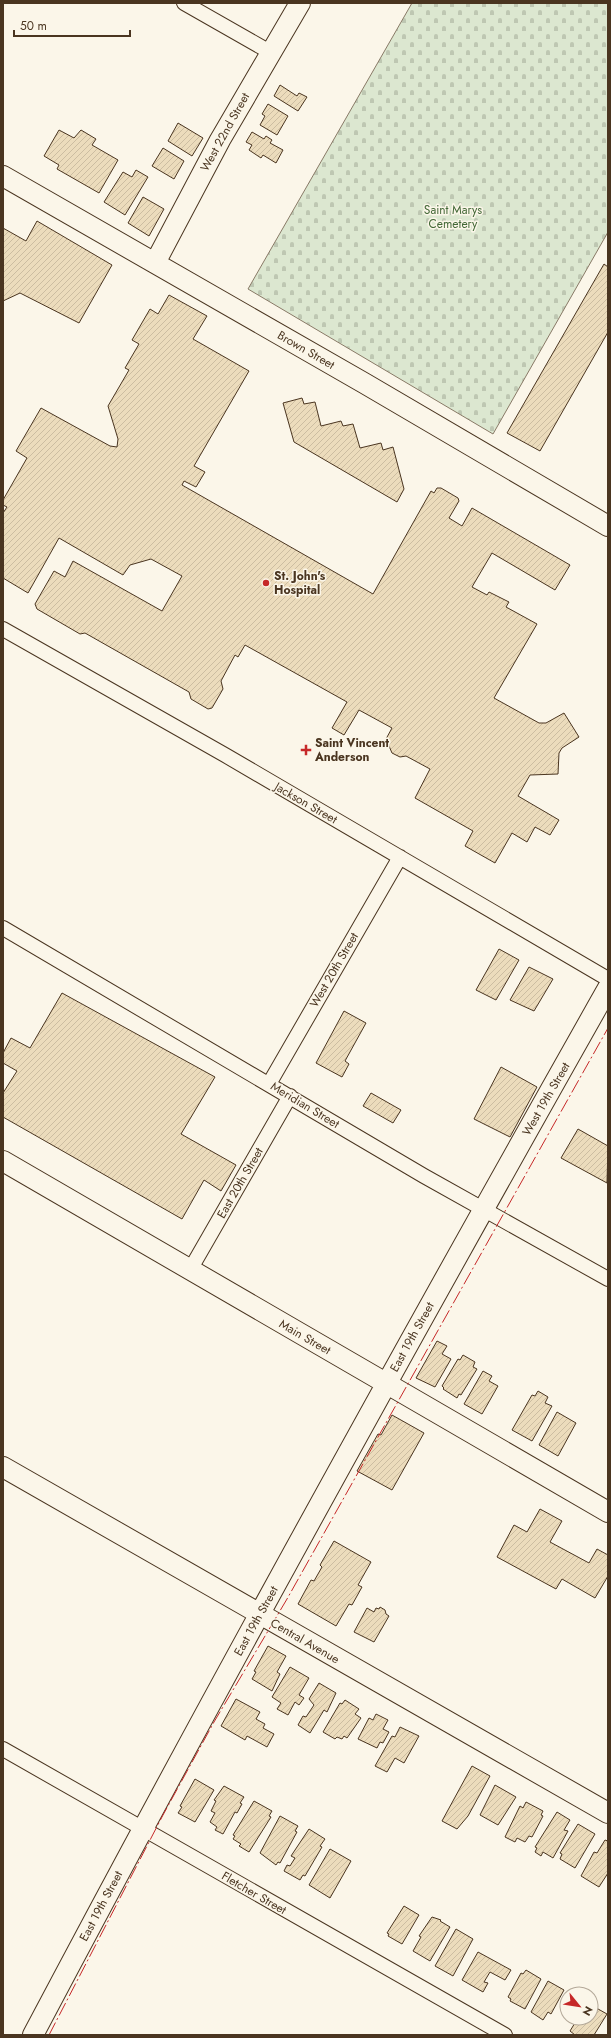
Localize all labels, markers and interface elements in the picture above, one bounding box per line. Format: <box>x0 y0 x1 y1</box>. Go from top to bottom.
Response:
scale bar <box>14 12 130 38</box>
text: 50 m <box>20 17 47 35</box>
street label: West 22nd Street <box>196 89 254 175</box>
park label: Saint Marys Cemetery <box>424 201 482 233</box>
street label: Brown Street <box>274 326 338 374</box>
place label: St. John's Hospital <box>274 567 326 599</box>
marker: St. John's Hospital <box>261 578 271 588</box>
place label: Saint Vincent Anderson <box>314 734 389 766</box>
marker: Saint Vincent Anderson <box>300 744 312 756</box>
street label: Jackson Street <box>270 777 341 828</box>
street label: West 20th Street <box>305 929 363 1011</box>
street label: West 19th Street <box>518 1059 574 1139</box>
street label: Meridian Street <box>267 1077 343 1133</box>
street label: East 20th Street <box>212 1144 268 1222</box>
street label: East 19th Street <box>385 1299 439 1375</box>
street label: Main Street <box>276 1315 334 1359</box>
street label: East 19th Street <box>229 1583 283 1659</box>
street label: Central Avenue <box>267 1614 343 1668</box>
street label: East 19th Street <box>75 1867 127 1944</box>
street label: Fletcher Street <box>218 1867 290 1919</box>
north arrow <box>559 1986 599 2026</box>
text: N <box>579 2003 597 2019</box>

